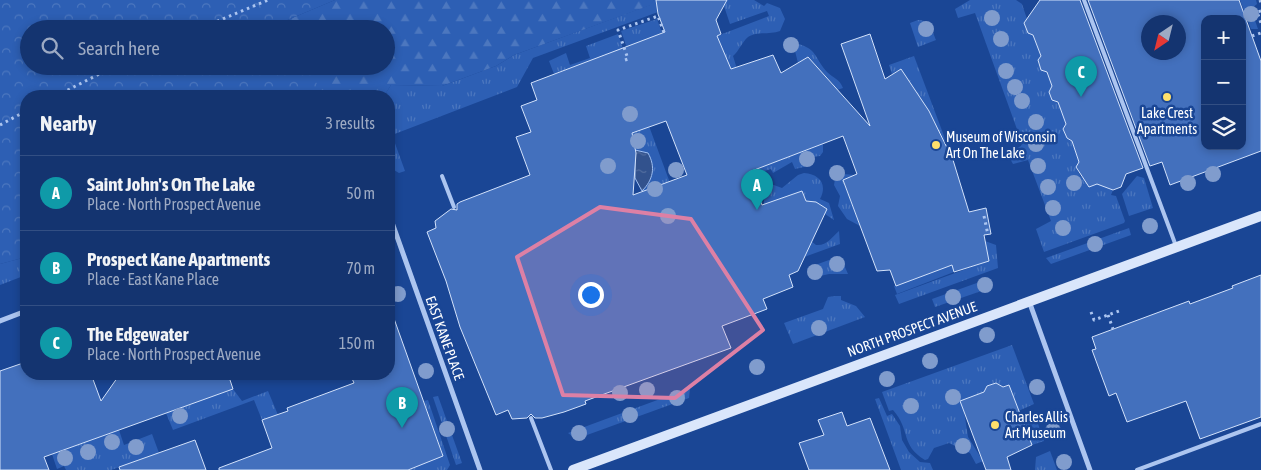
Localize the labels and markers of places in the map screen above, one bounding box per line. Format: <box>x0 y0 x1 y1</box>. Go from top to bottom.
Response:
pin: C <box>1065 56 1097 97</box>
marker: Lake Crest Apartments <box>1161 91 1173 103</box>
place label: Lake Crest Apartments <box>1137 105 1197 137</box>
place label: Museum of Wisconsin Art On The Lake <box>946 129 1056 161</box>
marker: Museum of Wisconsin Art On The Lake <box>930 139 942 151</box>
pin: A <box>741 169 773 210</box>
pin: B <box>386 387 418 428</box>
place label: Charles Allis Art Museum <box>1005 409 1068 441</box>
marker: Charles Allis Art Museum <box>989 419 1001 431</box>

